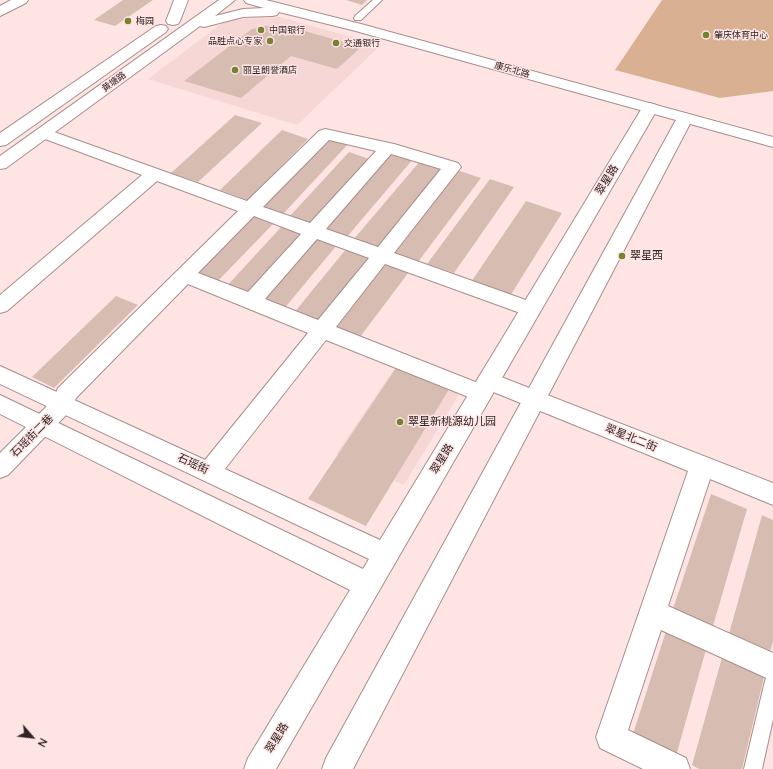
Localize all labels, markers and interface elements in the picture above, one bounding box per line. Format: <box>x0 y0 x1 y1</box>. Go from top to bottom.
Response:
marker: 梅园 <box>123 16 133 26</box>
place label: 梅园 <box>136 16 154 26</box>
marker: 中国银行 <box>256 25 266 35</box>
place label: 中国银行 <box>269 25 305 35</box>
marker: 肇庆体育中心 <box>701 30 711 40</box>
place label: 肇庆体育中心 <box>714 30 768 40</box>
place label: 品胜点心专家 <box>208 36 262 46</box>
marker: 品胜点心专家 <box>265 36 275 46</box>
marker: 交通银行 <box>331 38 341 48</box>
place label: 交通银行 <box>344 38 380 48</box>
street label: 康乐北路 <box>493 60 531 80</box>
marker: 丽呈朗誉酒店 <box>230 65 240 75</box>
place label: 丽呈朗誉酒店 <box>243 65 297 75</box>
street label: 黄塘路 <box>100 70 128 94</box>
street label: 翠星路 <box>593 162 621 198</box>
place label: 翠星西 <box>630 249 663 263</box>
marker: 翠星西 <box>617 251 627 261</box>
street label: 石瑶街二巷 <box>8 412 56 460</box>
place label: 翠星新桃源幼儿园 <box>408 415 496 429</box>
marker: 翠星新桃源幼儿园 <box>395 417 405 427</box>
street label: 翠星北二街 <box>603 422 659 454</box>
street label: 翠星路 <box>428 441 456 477</box>
street label: 石瑶街 <box>175 451 211 477</box>
north arrow <box>12 717 52 757</box>
street label: 翠星路 <box>263 720 291 756</box>
text: N <box>35 736 51 749</box>

